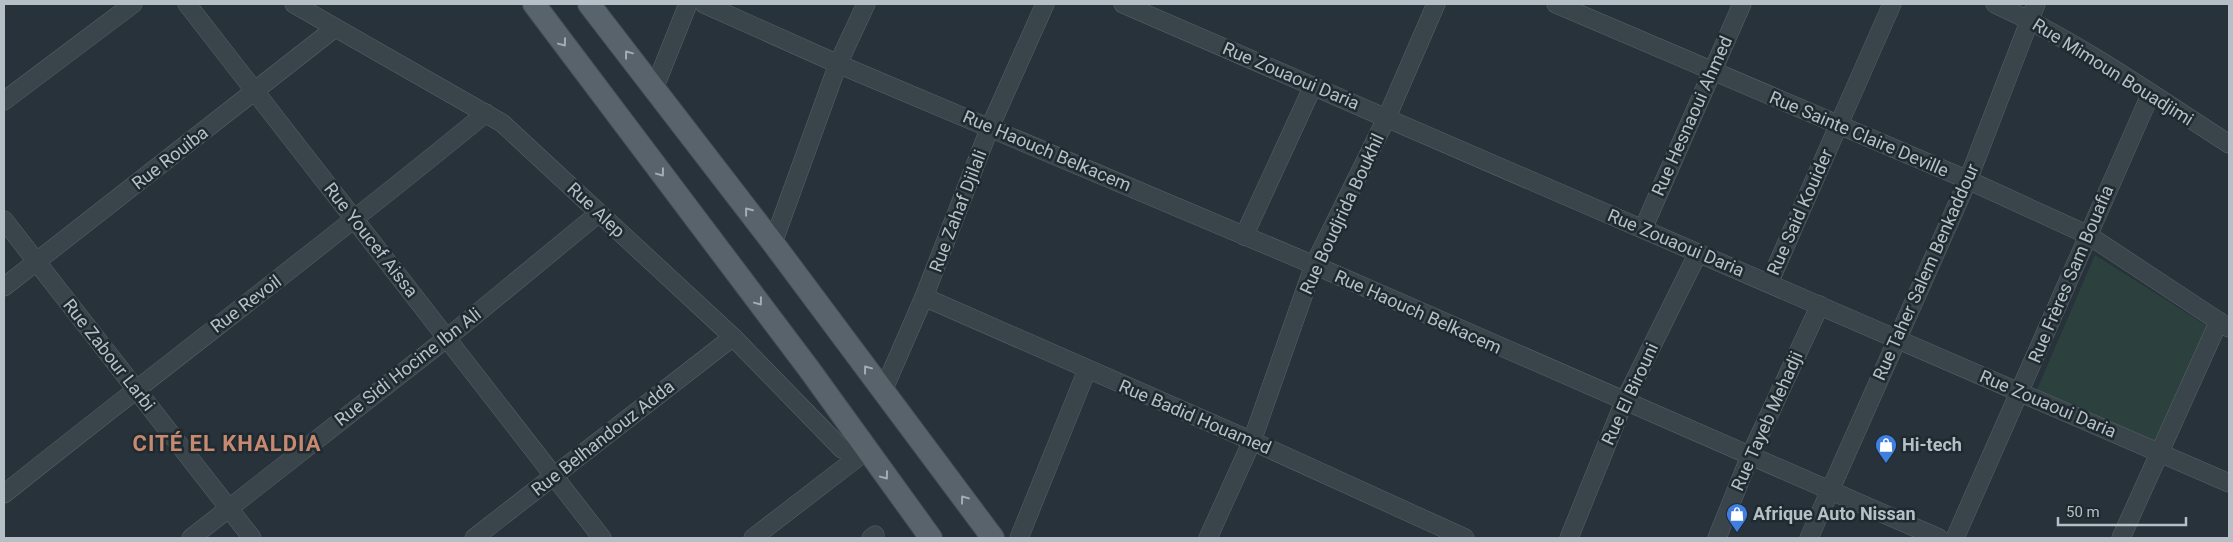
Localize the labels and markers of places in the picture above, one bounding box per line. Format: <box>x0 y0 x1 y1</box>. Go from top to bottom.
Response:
shop icon: Hi-tech <box>1874 433 1898 464</box>
place label: Hi-tech <box>1902 434 1962 455</box>
shop icon: Afrique Auto Nissan <box>1725 502 1749 533</box>
place label: Afrique Auto Nissan <box>1753 503 1916 524</box>

